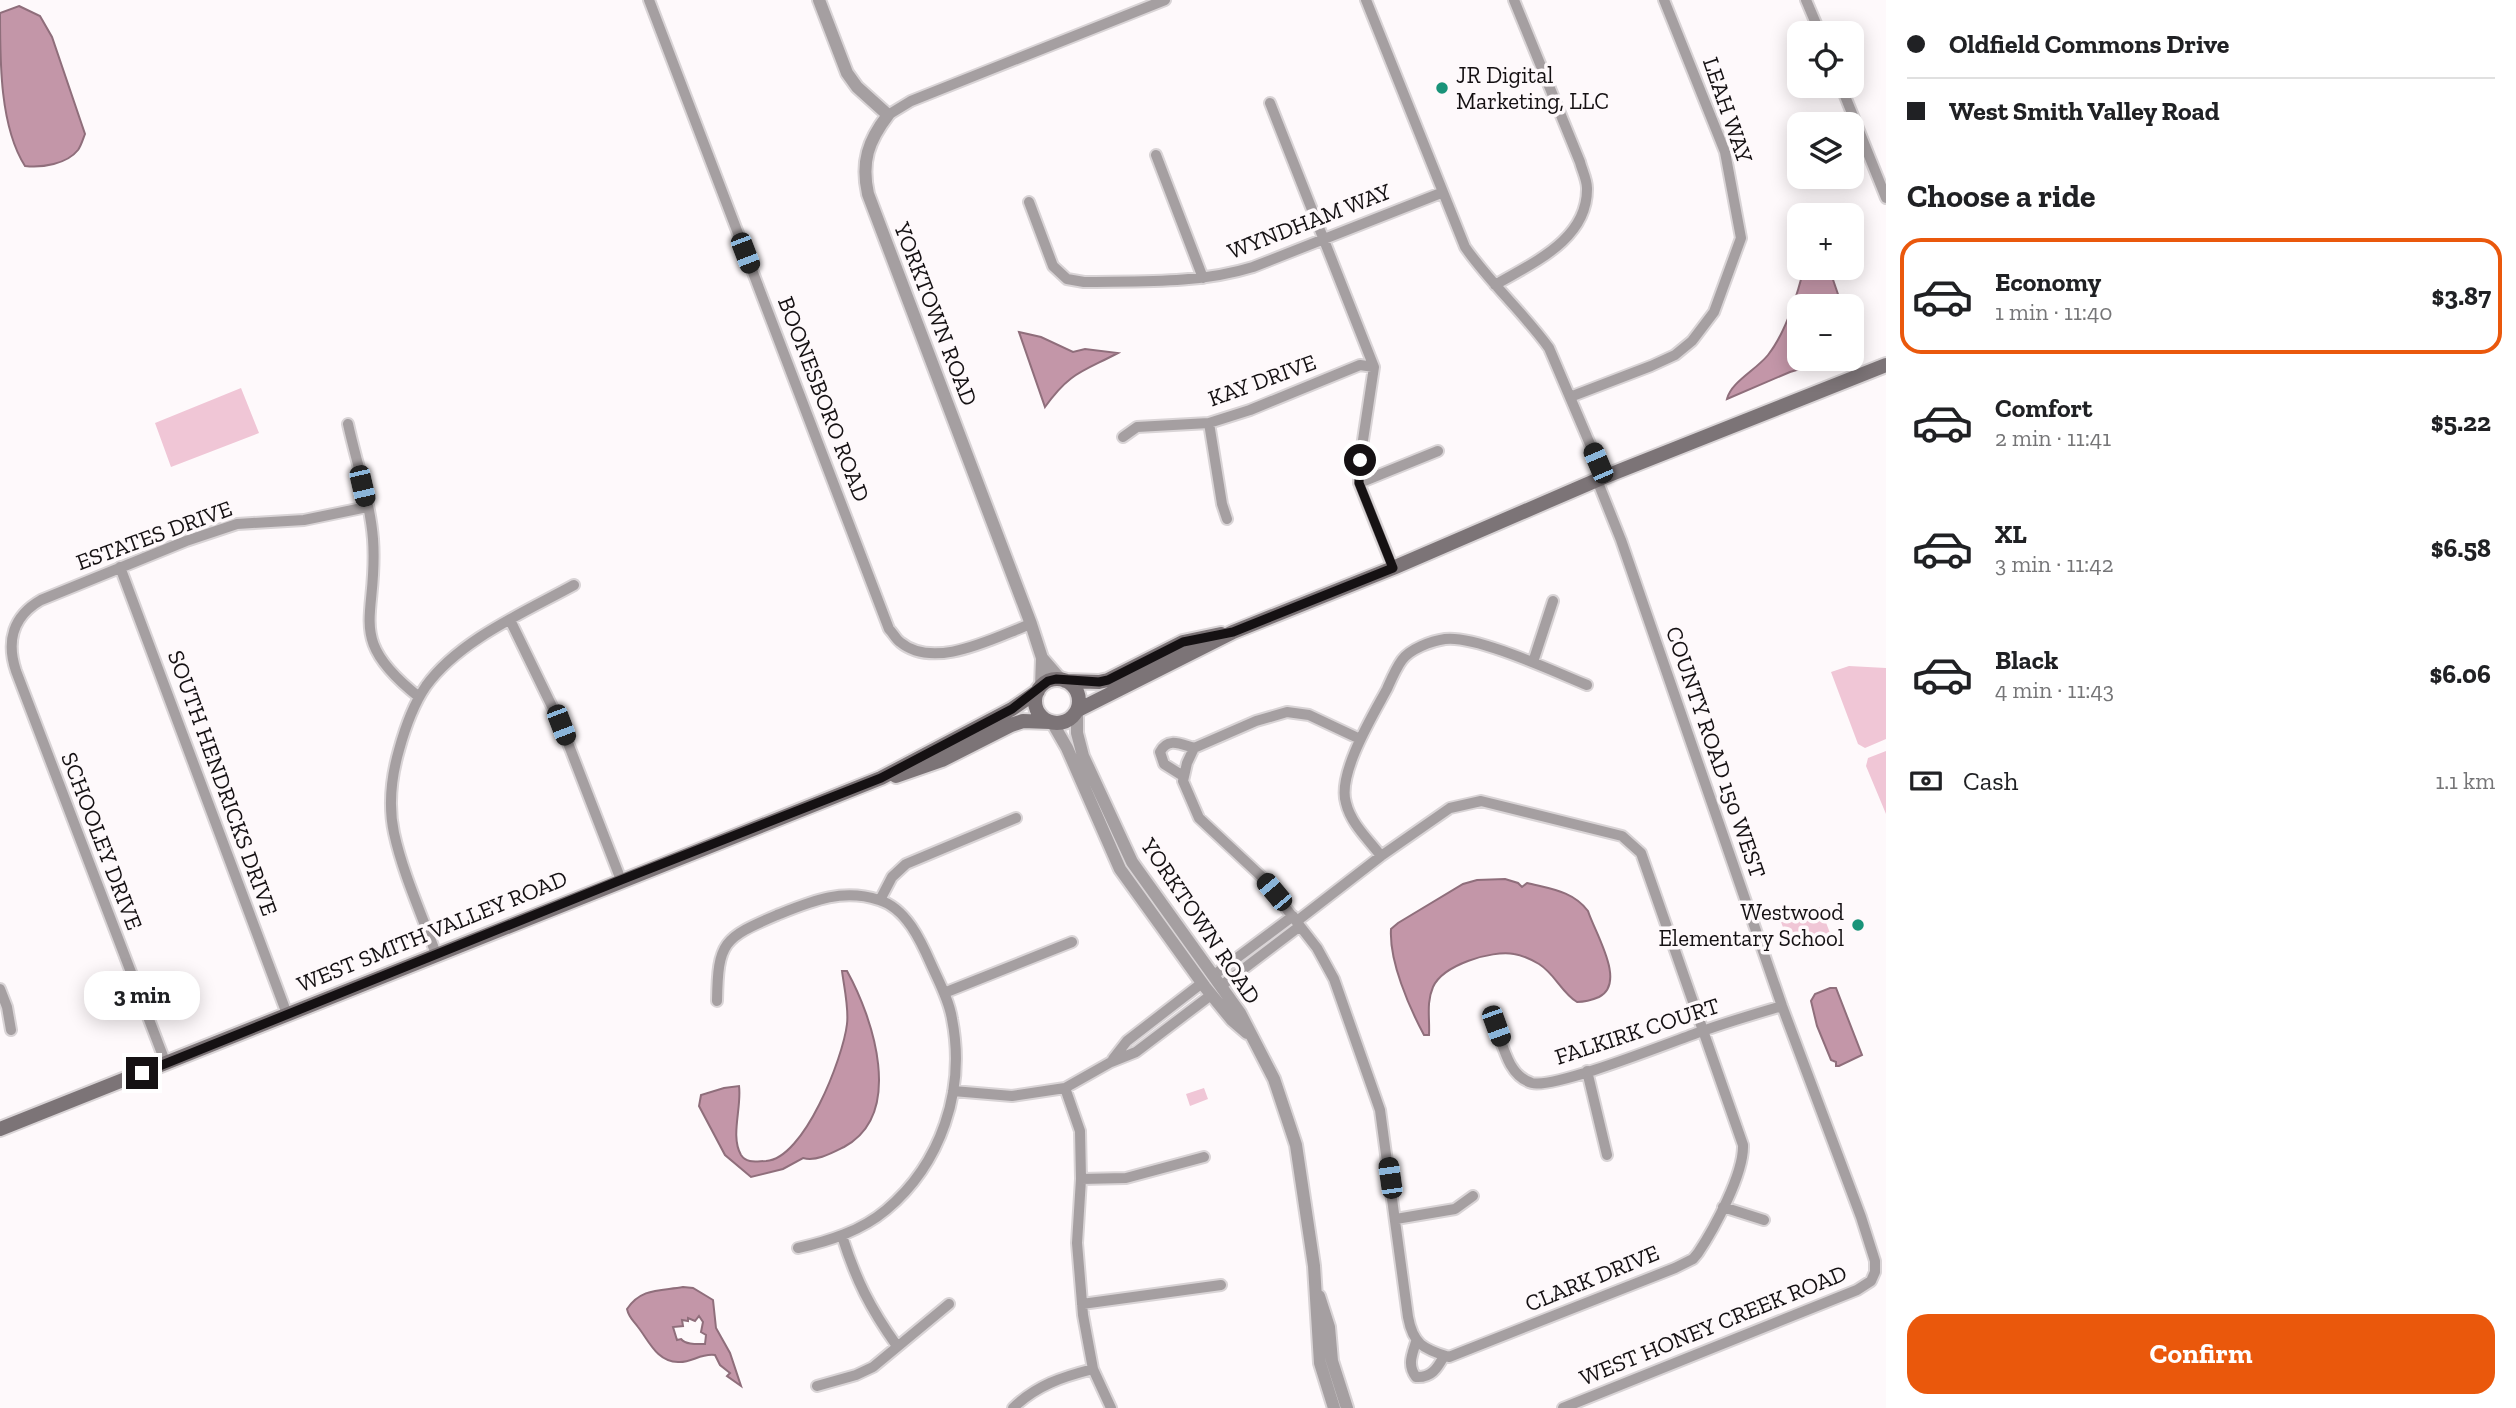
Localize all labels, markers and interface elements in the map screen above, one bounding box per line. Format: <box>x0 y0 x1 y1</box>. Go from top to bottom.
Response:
map controls <box>1787 21 1864 371</box>
button: locate <box>1787 21 1864 98</box>
text: Oldfield Commons Drive <box>1949 28 2229 60</box>
street label: LEAH WAY <box>1697 53 1759 167</box>
place label: JR Digital Marketing, LLC <box>1456 61 1609 115</box>
marker: JR Digital Marketing, LLC <box>1434 80 1450 96</box>
text: West Smith Valley Road <box>1949 95 2220 127</box>
button: layers <box>1787 112 1864 189</box>
street label: WYNDHAM WAY <box>1223 177 1396 265</box>
text: Choose a ride <box>1907 177 2095 215</box>
button: + <box>1787 203 1864 280</box>
street label: YORKTOWN ROAD <box>888 217 984 410</box>
car <box>728 230 763 276</box>
icon: car <box>1911 265 1974 328</box>
text: Economy <box>1995 266 2101 298</box>
text: $3.87 <box>2432 280 2491 312</box>
street label: BOONESBORO ROAD <box>772 292 876 506</box>
button: − <box>1787 294 1864 371</box>
text: 1 min · 11:40 <box>1995 298 2113 326</box>
street label: KAY DRIVE <box>1204 348 1320 412</box>
icon: car <box>1911 391 1974 454</box>
text: Comfort <box>1995 392 2092 424</box>
text: $5.22 <box>2431 406 2491 438</box>
text: 2 min · 11:41 <box>1995 424 2111 452</box>
car <box>1581 440 1616 486</box>
route start <box>1344 444 1376 476</box>
car <box>348 463 377 509</box>
street label: ESTATES DRIVE <box>72 494 236 576</box>
icon: car <box>1911 517 1974 580</box>
text: XL <box>1995 518 2027 550</box>
text: $6.58 <box>2431 532 2491 564</box>
text: 3 min · 11:42 <box>1995 550 2114 578</box>
street label: COUNTY ROAD 150 WEST <box>1660 623 1772 881</box>
icon: car <box>1911 643 1974 706</box>
text: Black <box>1995 644 2058 676</box>
street label: SOUTH HENDRICKS DRIVE <box>162 646 284 920</box>
text: $6.06 <box>2429 658 2491 690</box>
text: 4 min · 11:43 <box>1995 676 2114 704</box>
car <box>544 702 579 748</box>
street label: SCHOOLEY DRIVE <box>55 748 149 934</box>
icon: cash <box>1907 762 1945 800</box>
text: Cash <box>1963 765 2018 797</box>
text: 1.1 km <box>2435 767 2495 795</box>
street label: YORKTOWN ROAD <box>1135 832 1267 1009</box>
street label: WEST SMITH VALLEY ROAD <box>293 864 571 998</box>
car <box>1253 869 1296 915</box>
place label: Westwood Elementary School <box>1659 898 1844 952</box>
marker: Westwood Elementary School <box>1850 917 1866 933</box>
callout: 3 min <box>84 972 200 1020</box>
text: 3 min <box>113 981 171 1009</box>
street label: FALKIRK COURT <box>1551 991 1723 1071</box>
car <box>1479 1003 1514 1049</box>
route end <box>126 1057 158 1089</box>
car <box>1377 1156 1404 1200</box>
street label: CLARK DRIVE <box>1521 1238 1663 1318</box>
street label: WEST HONEY CREEK ROAD <box>1575 1258 1851 1392</box>
button: Confirm <box>1907 1314 2495 1394</box>

